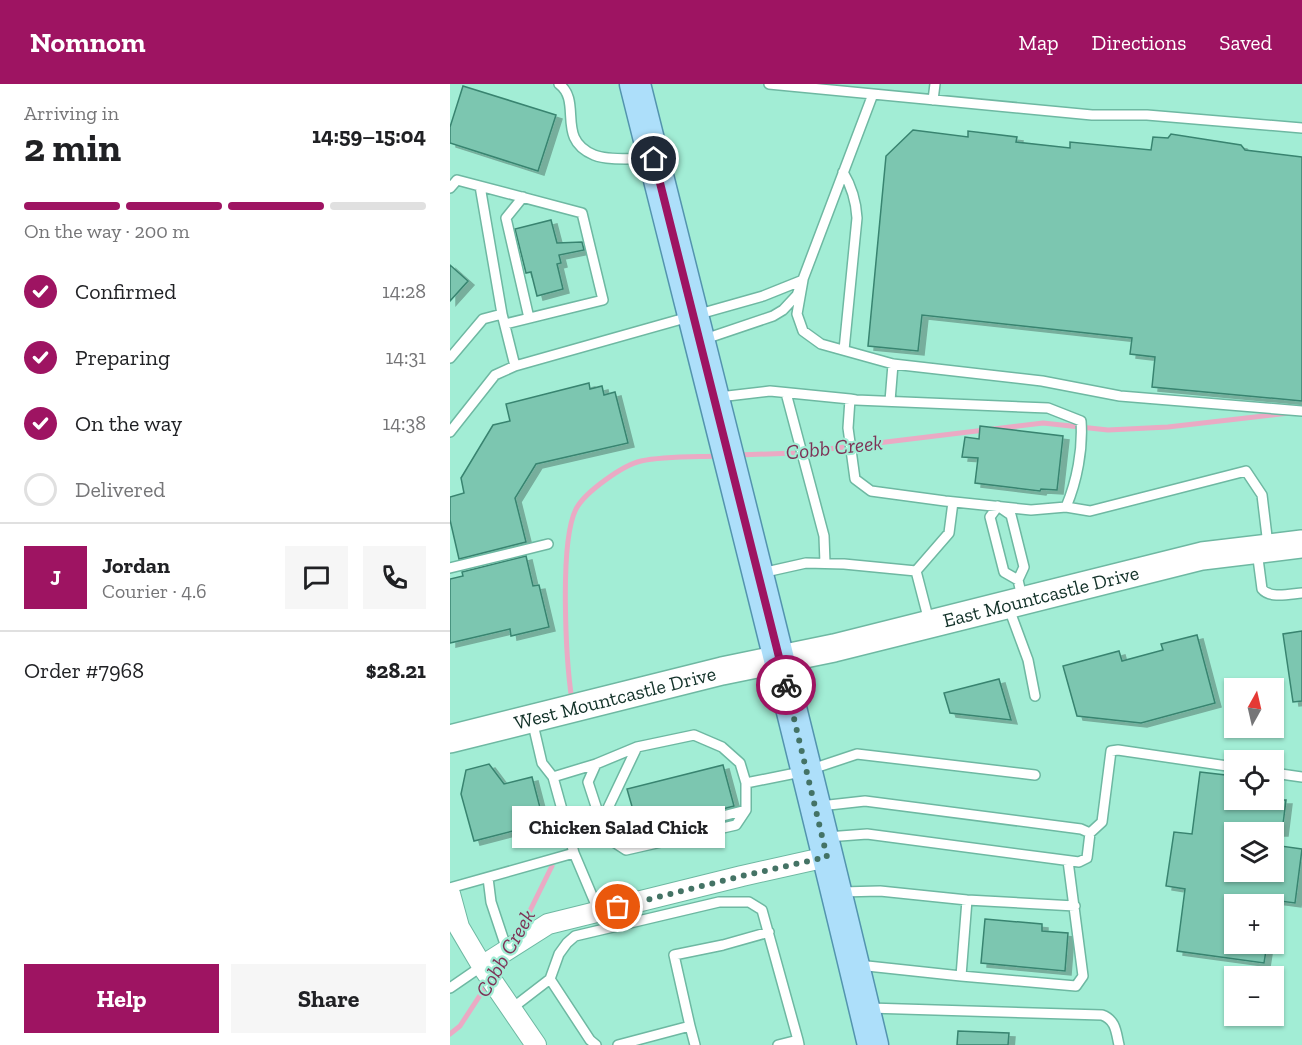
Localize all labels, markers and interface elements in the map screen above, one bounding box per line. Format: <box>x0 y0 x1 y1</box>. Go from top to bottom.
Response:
text: Nomnom <box>30 26 146 59</box>
text: Map <box>1019 30 1059 55</box>
text: Directions <box>1092 30 1186 55</box>
text: Saved <box>1219 30 1272 55</box>
text: Arriving in <box>24 101 119 125</box>
text: 14:59–15:04 <box>312 122 426 149</box>
text: 2 min <box>24 124 121 171</box>
pin <box>628 133 679 184</box>
icon: home <box>637 142 670 175</box>
text: On the way · 200 m <box>24 219 190 243</box>
icon: check <box>24 275 57 308</box>
text: Confirmed <box>75 278 176 305</box>
text: 14:28 <box>382 279 426 303</box>
icon: check <box>24 341 57 374</box>
text: Preparing <box>75 344 170 371</box>
text: 14:31 <box>386 345 426 369</box>
icon: check <box>24 407 57 440</box>
text: On the way <box>75 410 182 437</box>
text: 14:38 <box>383 411 426 435</box>
water label: Cobb Creek <box>784 429 884 465</box>
text: Delivered <box>75 476 165 503</box>
button: chat <box>285 546 348 609</box>
button: phone <box>363 546 426 609</box>
text: Jordan <box>102 552 170 579</box>
street label: East Mountcastle Drive <box>940 560 1141 632</box>
text: J <box>50 564 61 591</box>
text: Courier · 4.6 <box>102 579 207 603</box>
courier <box>756 655 816 715</box>
text: Order #7968 <box>24 657 144 684</box>
text: $28.21 <box>366 657 426 684</box>
street label: West Mountcastle Drive <box>512 661 718 735</box>
icon: bike <box>770 669 803 702</box>
north arrow <box>1224 678 1284 738</box>
map controls <box>1224 678 1284 1026</box>
button: locate <box>1224 750 1284 810</box>
callout: Chicken Salad Chick <box>512 805 724 847</box>
text: Chicken Salad Chick <box>529 815 708 839</box>
button: layers <box>1224 822 1284 882</box>
pin <box>592 881 643 932</box>
icon: bag <box>601 890 634 923</box>
button: + <box>1224 894 1284 954</box>
water label: Cobb Creek <box>470 905 540 1001</box>
button: Help <box>24 964 219 1033</box>
button: Share <box>231 964 426 1033</box>
button: − <box>1224 966 1284 1026</box>

